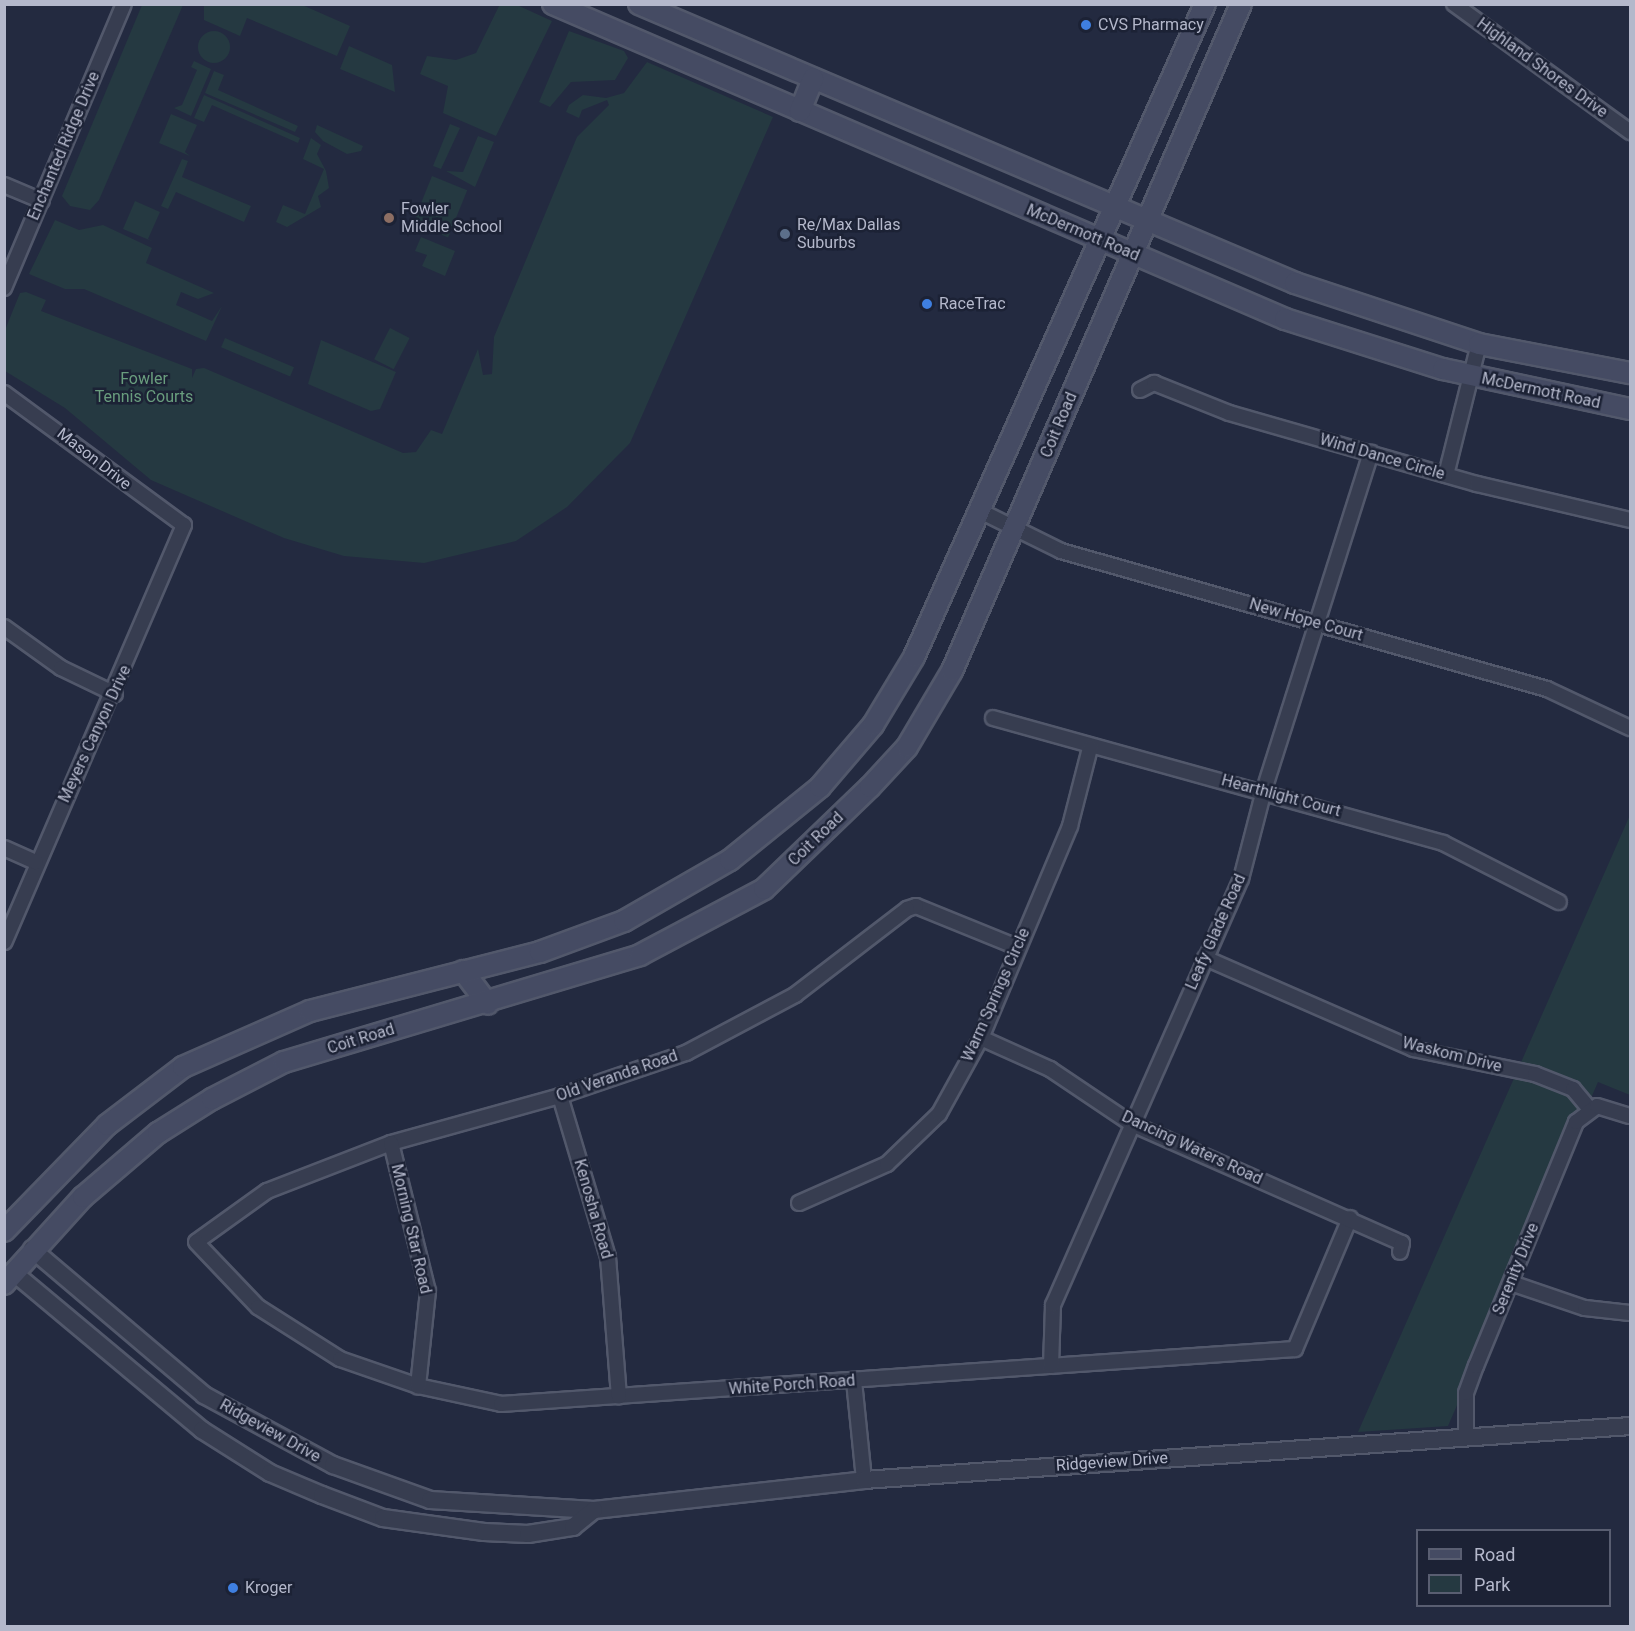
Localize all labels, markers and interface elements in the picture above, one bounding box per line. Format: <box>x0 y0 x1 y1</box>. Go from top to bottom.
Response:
street label: Highland Shores Drive <box>1473 14 1611 122</box>
place label: CVS Pharmacy <box>1098 15 1204 35</box>
marker: CVS Pharmacy <box>1079 18 1093 32</box>
street label: Enchanted Ridge Drive <box>24 69 104 223</box>
place label: Fowler Middle School <box>401 199 502 237</box>
street label: McDermott Road <box>1024 201 1142 265</box>
marker: Fowler Middle School <box>382 211 396 225</box>
place label: Re/Max Dallas Suburbs <box>797 215 900 253</box>
marker: Re/Max Dallas Suburbs <box>778 227 792 241</box>
place label: RaceTrac <box>939 294 1006 314</box>
marker: RaceTrac <box>920 297 934 311</box>
park label: Fowler Tennis Courts <box>95 369 193 407</box>
street label: McDermott Road <box>1480 369 1602 413</box>
street label: Coit Road <box>1037 389 1081 461</box>
street label: Mason Drive <box>53 424 135 494</box>
street label: Wind Dance Circle <box>1317 430 1447 484</box>
street label: New Hope Court <box>1247 595 1365 645</box>
street label: Meyers Canyon Drive <box>55 662 135 806</box>
street label: Hearthlight Court <box>1219 771 1343 821</box>
street label: Coit Road <box>784 808 848 870</box>
street label: Leafy Glade Road <box>1182 871 1250 993</box>
street label: Warm Springs Circle <box>958 925 1034 1065</box>
street label: Coit Road <box>325 1020 397 1058</box>
street label: Waskom Drive <box>1400 1033 1504 1077</box>
street label: Old Veranda Road <box>554 1046 680 1106</box>
street label: Dancing Waters Road <box>1119 1107 1265 1189</box>
street label: Kenosha Road <box>570 1157 616 1261</box>
street label: Morning Star Road <box>387 1162 435 1296</box>
street label: Serenity Drive <box>1489 1220 1543 1318</box>
street label: White Porch Road <box>728 1371 856 1399</box>
street label: Ridgeview Drive <box>216 1395 324 1467</box>
street label: Ridgeview Drive <box>1055 1449 1169 1475</box>
legend <box>1416 1529 1611 1607</box>
text: Road <box>1474 1544 1515 1565</box>
text: Park <box>1474 1574 1510 1595</box>
place label: Kroger <box>245 1578 292 1598</box>
marker: Kroger <box>226 1581 240 1595</box>

